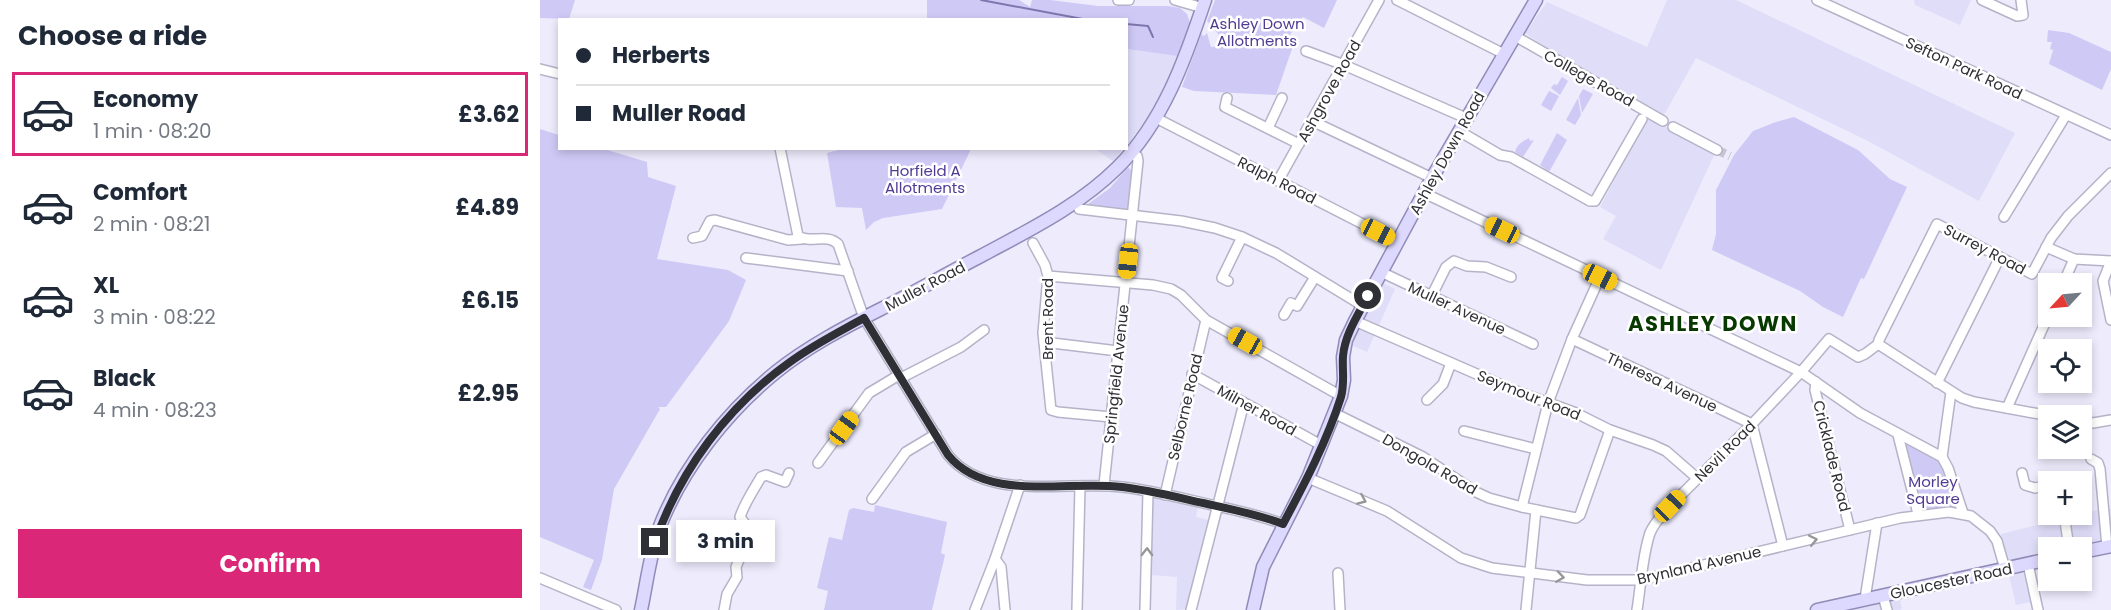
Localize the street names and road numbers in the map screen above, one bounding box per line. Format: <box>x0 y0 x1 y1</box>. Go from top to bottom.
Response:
street label: Sefton Park Road <box>1902 32 2026 104</box>
street label: Ashgrove Road <box>1292 36 1366 146</box>
street label: College Road <box>1540 45 1638 111</box>
street label: Ashley Down Road <box>1404 88 1490 218</box>
street label: Ralph Road <box>1234 151 1320 209</box>
street label: Surrey Road <box>1940 219 2030 279</box>
street label: Muller Road <box>881 256 969 316</box>
street label: Muller Avenue <box>1405 276 1509 340</box>
street label: Brent Road <box>1037 278 1058 360</box>
street label: Springfield Avenue <box>1098 303 1134 445</box>
street label: Theresa Avenue <box>1603 347 1721 417</box>
street label: Selborne Road <box>1163 352 1207 462</box>
street label: Seymour Road <box>1474 365 1584 425</box>
street label: Milner Road <box>1214 380 1300 440</box>
street label: Cricklade Road <box>1808 398 1856 514</box>
street label: Nevil Road <box>1690 416 1760 486</box>
street label: Dongola Road <box>1379 428 1481 500</box>
street label: Brynland Avenue <box>1635 541 1763 589</box>
street label: Gloucester Road <box>1888 558 2014 604</box>

